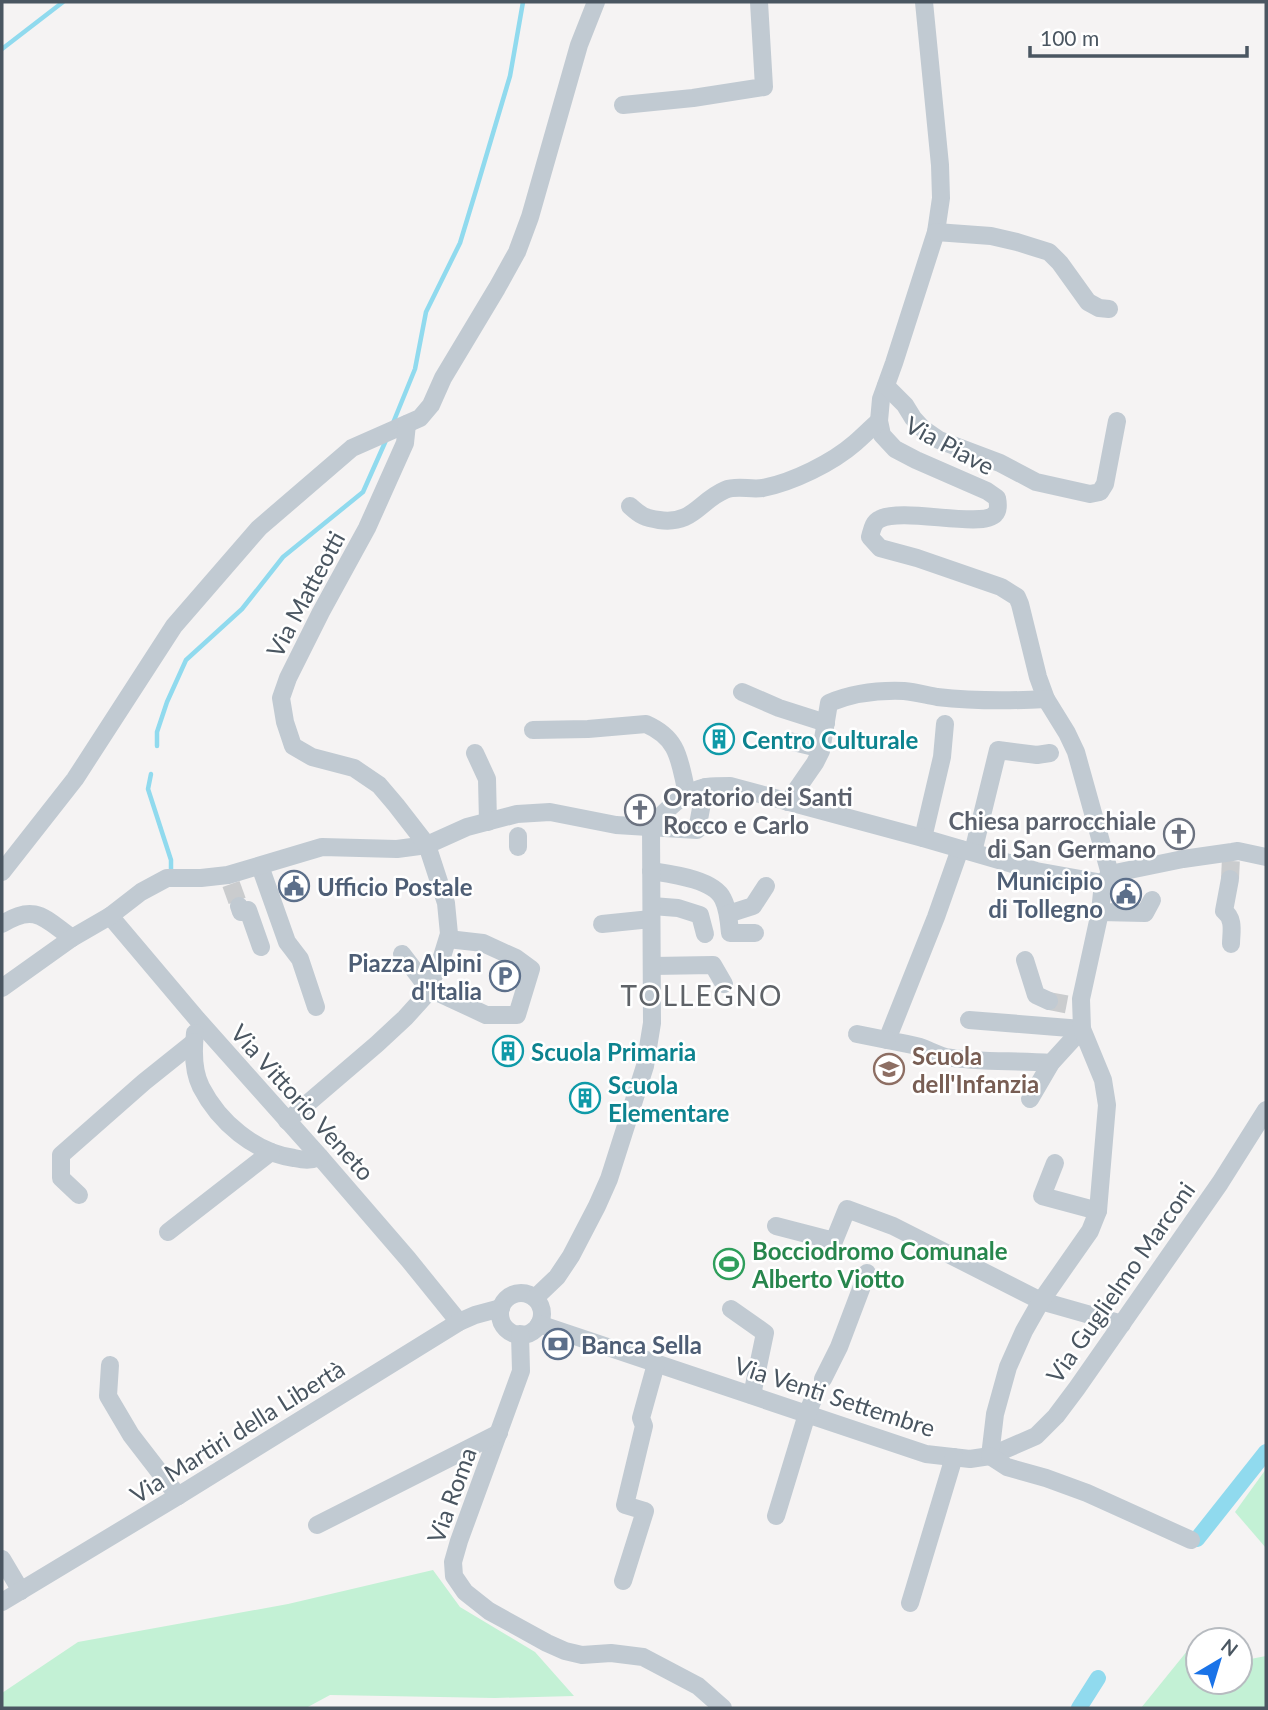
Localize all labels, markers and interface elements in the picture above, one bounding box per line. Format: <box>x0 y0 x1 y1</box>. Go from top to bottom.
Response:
scale bar <box>1030 14 1247 58</box>
text: 100 m <box>1040 25 1099 50</box>
street label: Via Piave <box>901 410 999 480</box>
street label: Via Matteotti <box>260 526 350 662</box>
building icon: Centro Culturale <box>702 722 736 756</box>
place label: Centro Culturale <box>742 725 919 754</box>
place label: Oratorio dei Santi Rocco e Carlo <box>663 782 853 839</box>
church icon: Oratorio dei Santi Rocco e Carlo <box>623 793 657 827</box>
place label: Chiesa parrocchiale di San Germano <box>948 806 1156 863</box>
church icon: Chiesa parrocchiale di San Germano <box>1162 817 1196 851</box>
place label: Municipio di Tollegno <box>988 866 1103 923</box>
public building icon: Ufficio Postale <box>277 869 311 903</box>
place label: Ufficio Postale <box>317 872 473 901</box>
public building icon: Municipio di Tollegno <box>1109 877 1143 911</box>
place label: Piazza Alpini d'Italia <box>348 948 482 1005</box>
parking icon: Piazza Alpini d'Italia <box>488 959 522 993</box>
district label: TOLLEGNO <box>621 978 783 1012</box>
street label: Via Vittorio Veneto <box>225 1018 381 1186</box>
building icon: Scuola Primaria <box>491 1034 525 1068</box>
place label: Scuola Primaria <box>531 1037 696 1066</box>
place label: Scuola dell'Infanzia <box>912 1041 1039 1098</box>
school or university icon: Scuola dell'Infanzia <box>872 1052 906 1086</box>
place label: Scuola Elementare <box>608 1070 730 1127</box>
building icon: Scuola Elementare <box>568 1081 602 1115</box>
street label: Via Guglielmo Marconi <box>1040 1176 1200 1388</box>
place label: Bocciodromo Comunale Alberto Viotto <box>751 1236 1008 1293</box>
sports icon: Bocciodromo Comunale Alberto Viotto <box>712 1247 746 1281</box>
bank icon: Banca Sella <box>541 1327 575 1361</box>
place label: Banca Sella <box>581 1330 702 1359</box>
street label: Via Venti Settembre <box>731 1350 939 1442</box>
street label: Via Martiri della Libertà <box>125 1353 349 1509</box>
street label: Via Roma <box>420 1443 482 1547</box>
north arrow <box>1184 1626 1254 1696</box>
text: N <box>1217 1634 1243 1661</box>

